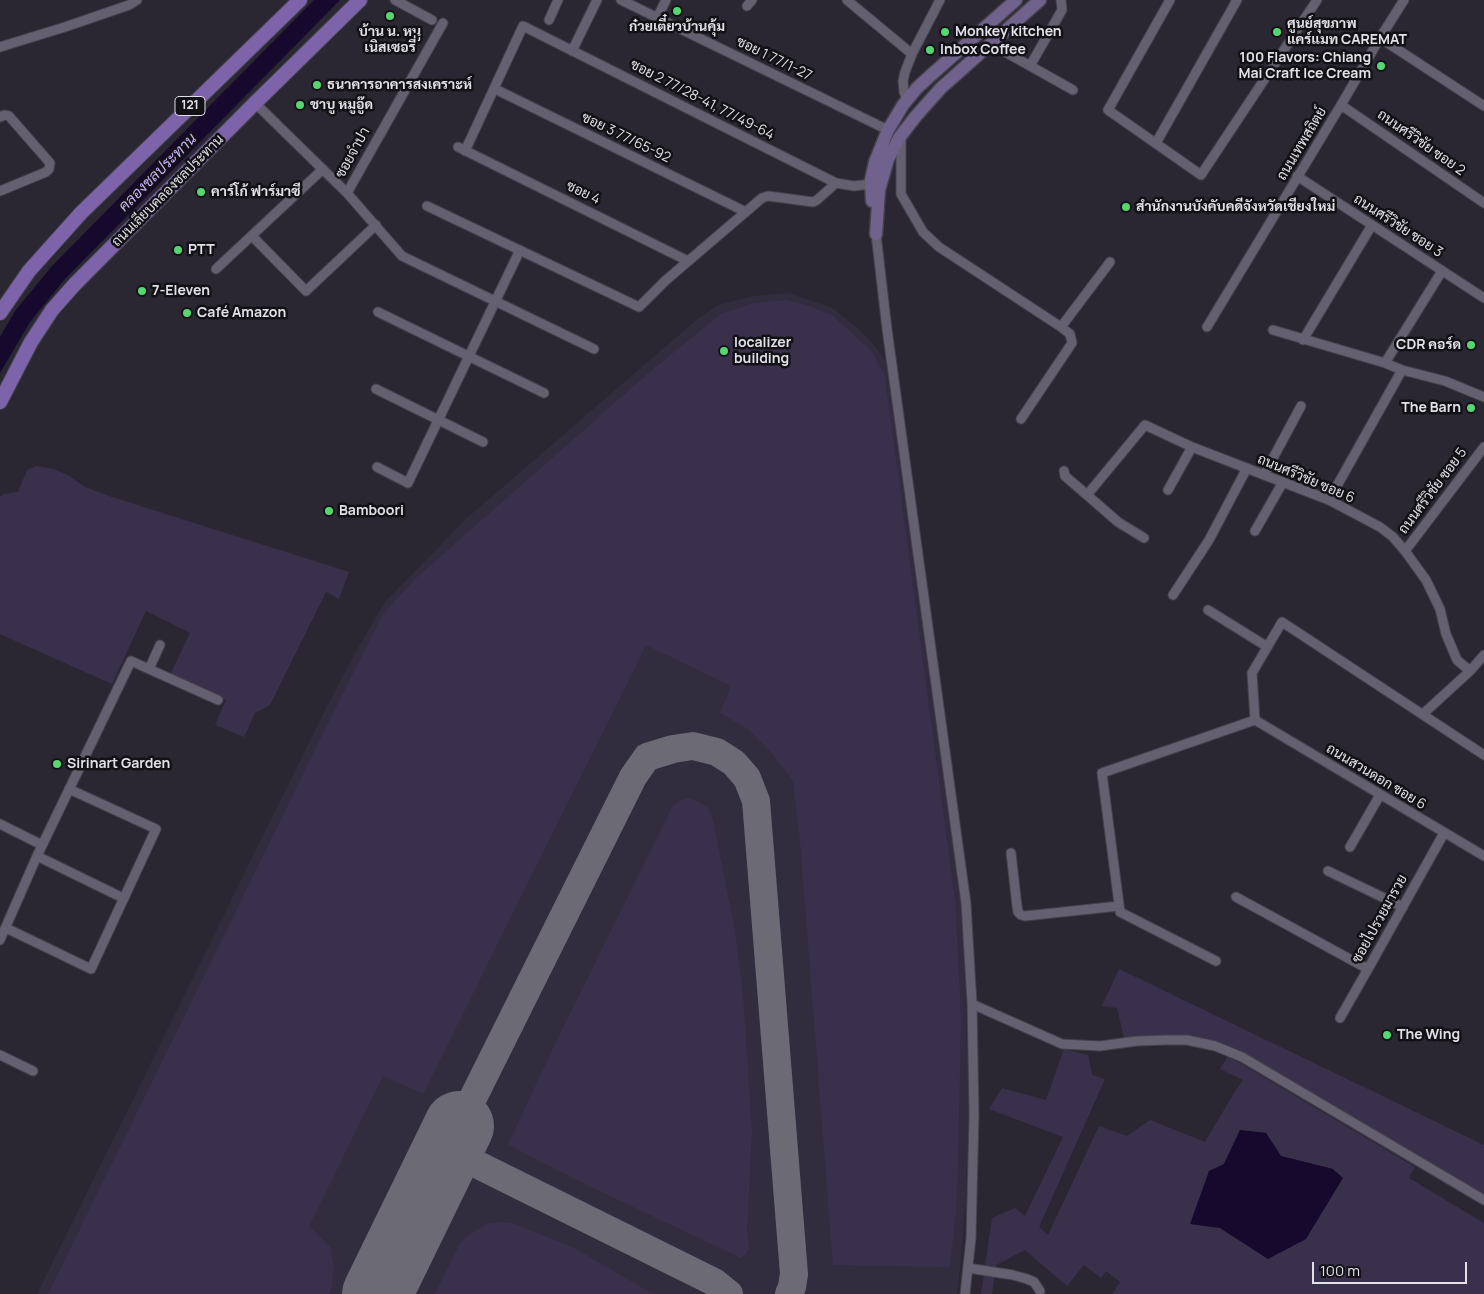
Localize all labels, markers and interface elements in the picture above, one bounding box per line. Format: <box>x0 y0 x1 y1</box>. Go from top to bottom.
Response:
marker: ก๋วยเตี๋ยวบ้านคุ้ม <box>671 5 683 17</box>
marker: บ้าน น. หนู เนิสเซอรี่ <box>384 10 396 22</box>
place label: ศูนย์สุขภาพ แคร์แมท CAREMAT <box>1287 16 1407 48</box>
place label: ก๋วยเตี๋ยวบ้านคุ้ม <box>629 19 725 35</box>
place label: บ้าน น. หนู เนิสเซอรี่ <box>359 24 421 56</box>
place label: Monkey kitchen <box>955 24 1062 40</box>
marker: Monkey kitchen <box>939 26 951 38</box>
marker: ศูนย์สุขภาพ แคร์แมท CAREMAT <box>1271 26 1283 38</box>
street label: ซอย 1 77/1-27 <box>733 33 815 85</box>
place label: Inbox Coffee <box>940 42 1026 58</box>
marker: Inbox Coffee <box>924 44 936 56</box>
place label: 100 Flavors: Chiang Mai Craft Ice Cream <box>1239 50 1371 82</box>
street label: ซอย 2 77/28-41, 77/49-64 <box>627 56 777 144</box>
marker: 100 Flavors: Chiang Mai Craft Ice Cream <box>1375 60 1387 72</box>
place label: ธนาคารอาคารสงเคราะห์ <box>327 77 472 93</box>
marker: ธนาคารอาคารสงเคราะห์ <box>311 79 323 91</box>
road number: 121 <box>175 96 205 115</box>
place label: ชาบู หมูอู๊ด <box>310 97 373 113</box>
marker: ชาบู หมูอู๊ด <box>294 99 306 111</box>
street label: ถนนเทพสถิตย์ <box>1274 104 1330 184</box>
street label: ถนนศรีวิชัย ซอย 2 <box>1374 107 1468 179</box>
street label: ซอย 3 77/65-92 <box>579 109 673 167</box>
street label: ซอยจำปา <box>332 125 374 181</box>
water label: คลองชลประทาน <box>115 130 201 216</box>
street label: ถนนเลียบคลองชลประทาน <box>108 131 228 251</box>
street label: ซอย 4 <box>563 178 603 208</box>
place label: คาร์โก้ ฟาร์มาซี <box>211 184 300 200</box>
marker: คาร์โก้ ฟาร์มาซี <box>195 186 207 198</box>
street label: ถนนศรีวิชัย ซอย 3 <box>1350 191 1446 261</box>
place label: สำนักงานบังคับคดีจังหวัดเชียงใหม่ <box>1136 199 1335 215</box>
marker: สำนักงานบังคับคดีจังหวัดเชียงใหม่ <box>1120 201 1132 213</box>
place label: PTT <box>188 242 215 258</box>
marker: PTT <box>172 244 184 256</box>
place label: 7-Eleven <box>152 283 210 299</box>
marker: 7-Eleven <box>136 285 148 297</box>
place label: Café Amazon <box>197 305 286 321</box>
marker: Café Amazon <box>181 307 193 319</box>
place label: localizer building <box>734 335 791 368</box>
place label: CDR คอร์ด <box>1396 337 1461 353</box>
marker: CDR คอร์ด <box>1465 339 1477 351</box>
marker: localizer building <box>718 345 730 357</box>
place label: The Barn <box>1401 400 1461 416</box>
marker: The Barn <box>1465 402 1477 414</box>
street label: ถนนศรีวิชัย ซอย 5 <box>1395 445 1471 537</box>
street label: ถนนศรีวิชัย ซอย 6 <box>1255 451 1357 507</box>
place label: Bamboori <box>339 503 404 519</box>
marker: Bamboori <box>323 505 335 517</box>
street label: ถนนสวนดอก ซอย 6 <box>1323 740 1429 814</box>
place label: Sirinart Garden <box>67 756 170 772</box>
marker: Sirinart Garden <box>51 758 63 770</box>
street label: ซอยไปรวยมารวย <box>1349 872 1411 966</box>
place label: The Wing <box>1397 1027 1460 1043</box>
marker: The Wing <box>1381 1029 1393 1041</box>
scale bar <box>1314 1252 1469 1284</box>
text: 100 m <box>1320 1260 1360 1281</box>

